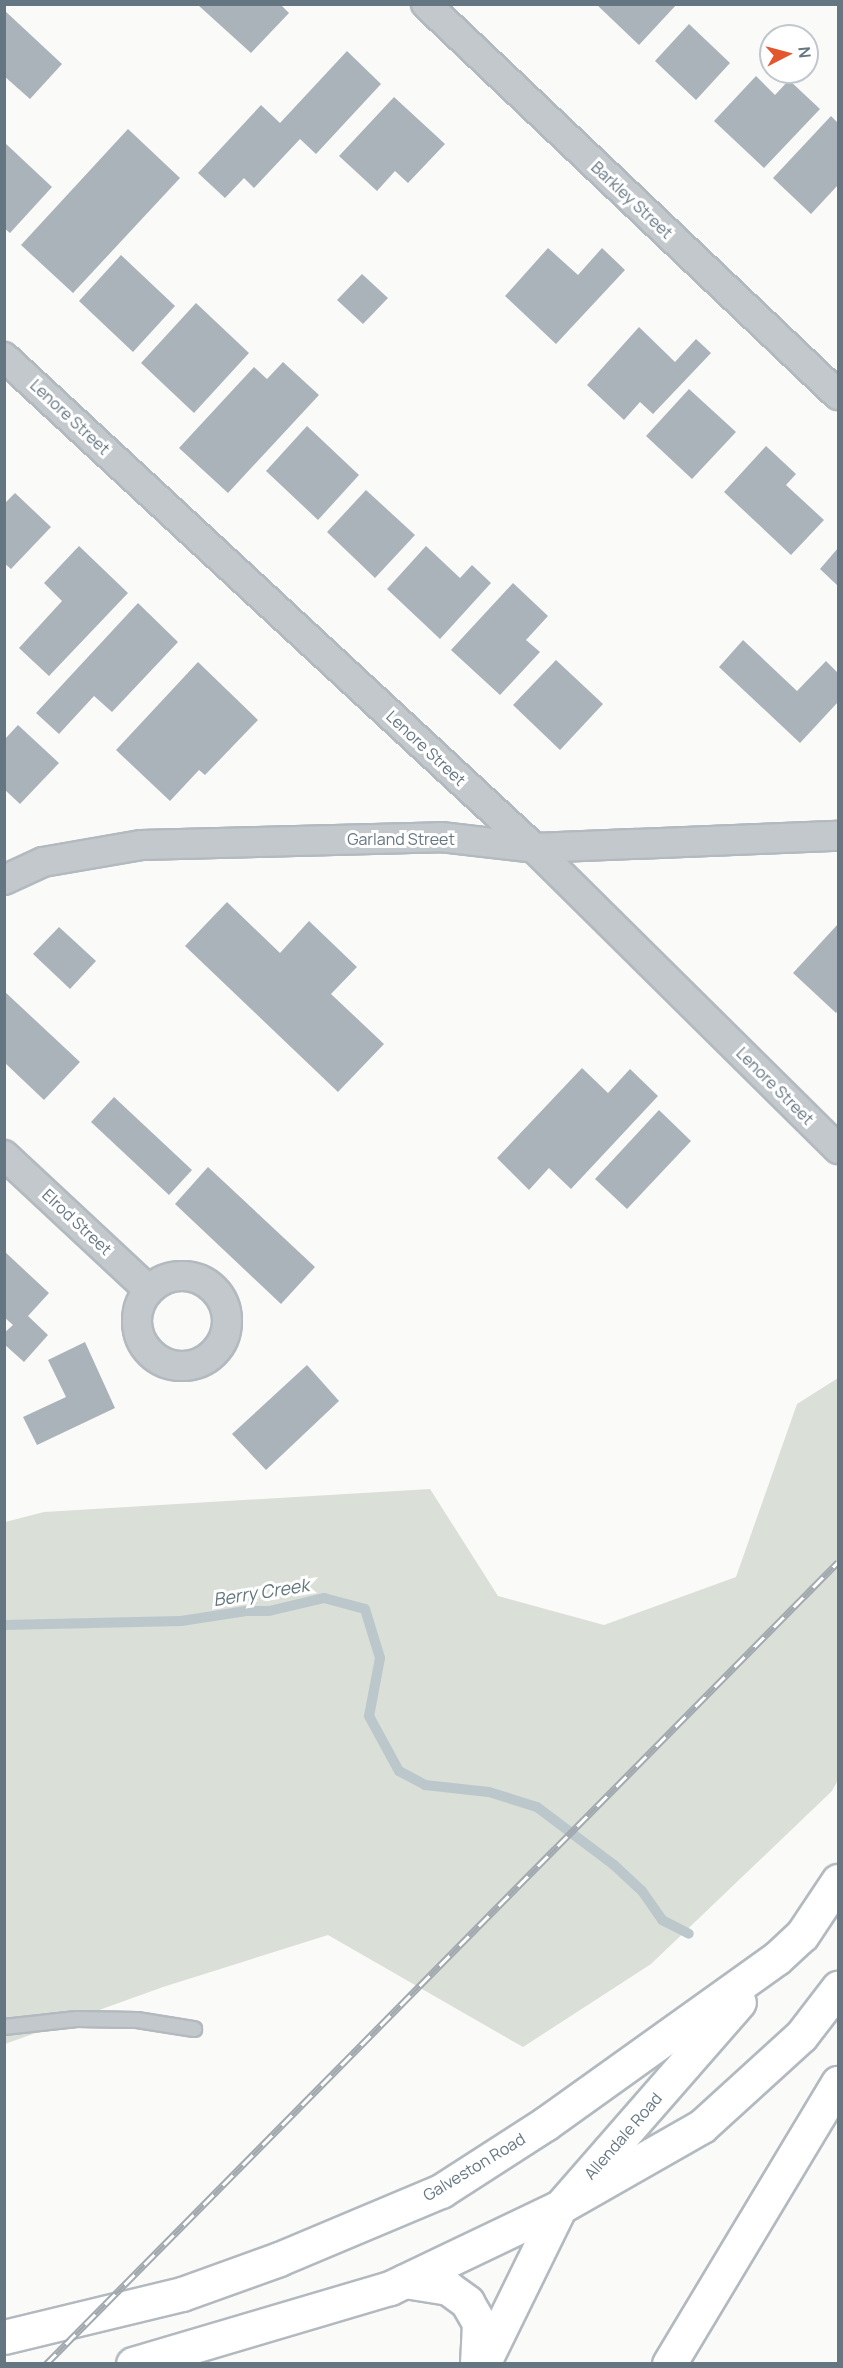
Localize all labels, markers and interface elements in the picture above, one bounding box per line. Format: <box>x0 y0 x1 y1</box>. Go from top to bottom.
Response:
north arrow <box>759 24 819 84</box>
text: N <box>793 45 816 59</box>
street label: Barkley Street <box>587 158 677 242</box>
street label: Lenore Street <box>26 375 114 459</box>
street label: Lenore Street <box>382 706 470 790</box>
street label: Garland Street <box>347 829 455 849</box>
street label: Lenore Street <box>732 1043 818 1129</box>
street label: Elrod Street <box>38 1185 116 1259</box>
water label: Berry Creek <box>212 1574 310 1610</box>
street label: Allendale Road <box>580 2089 666 2183</box>
street label: Galveston Road <box>419 2129 529 2205</box>

